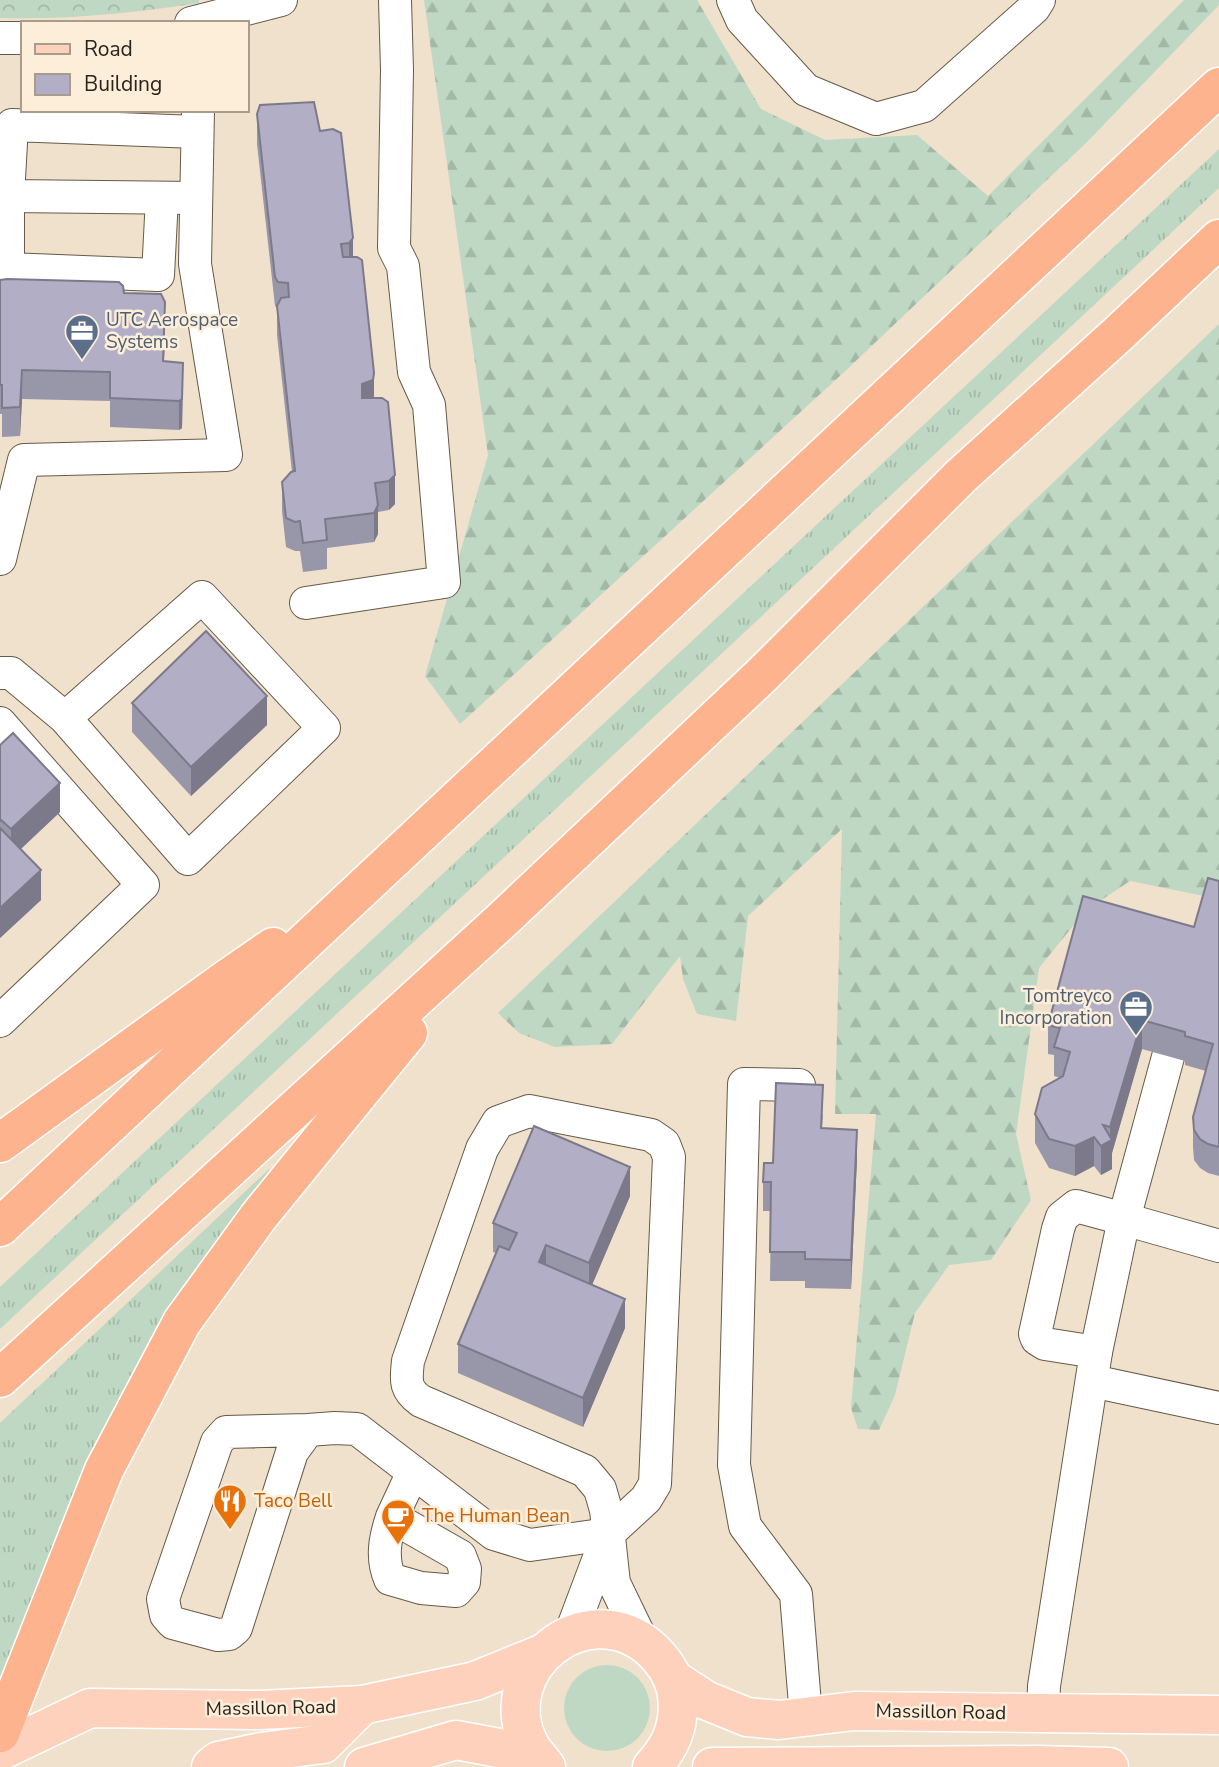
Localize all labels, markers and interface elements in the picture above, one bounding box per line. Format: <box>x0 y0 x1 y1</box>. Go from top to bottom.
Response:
legend <box>21 21 248 112</box>
text: Road <box>84 35 133 63</box>
text: Building <box>84 70 162 98</box>
place label: UTC Aerospace Systems <box>106 307 238 355</box>
office icon: UTC Aerospace Systems <box>63 312 101 361</box>
place label: Tomtreyco Incorporation <box>1000 983 1112 1031</box>
office icon: Tomtreyco Incorporation <box>1117 988 1155 1037</box>
restaurant icon: Taco Bell <box>211 1482 249 1531</box>
place label: Taco Bell <box>254 1488 333 1514</box>
cafe icon: The Human Bean <box>379 1497 417 1546</box>
place label: The Human Bean <box>422 1503 570 1529</box>
street label: Massillon Road <box>205 1694 337 1722</box>
street label: Massillon Road <box>875 1698 1007 1726</box>

